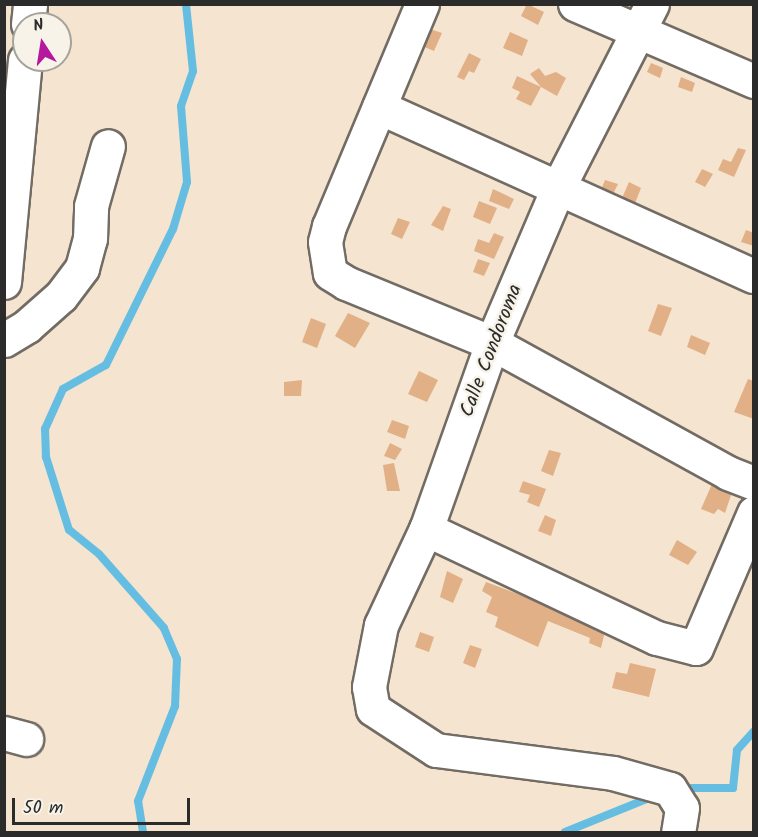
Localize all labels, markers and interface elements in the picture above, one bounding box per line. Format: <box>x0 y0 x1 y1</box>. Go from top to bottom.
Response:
north arrow <box>12 12 72 72</box>
text: N <box>31 13 46 39</box>
street label: Calle Condoroma <box>456 281 528 421</box>
scale bar <box>15 786 194 824</box>
text: 50 m <box>23 794 63 823</box>

